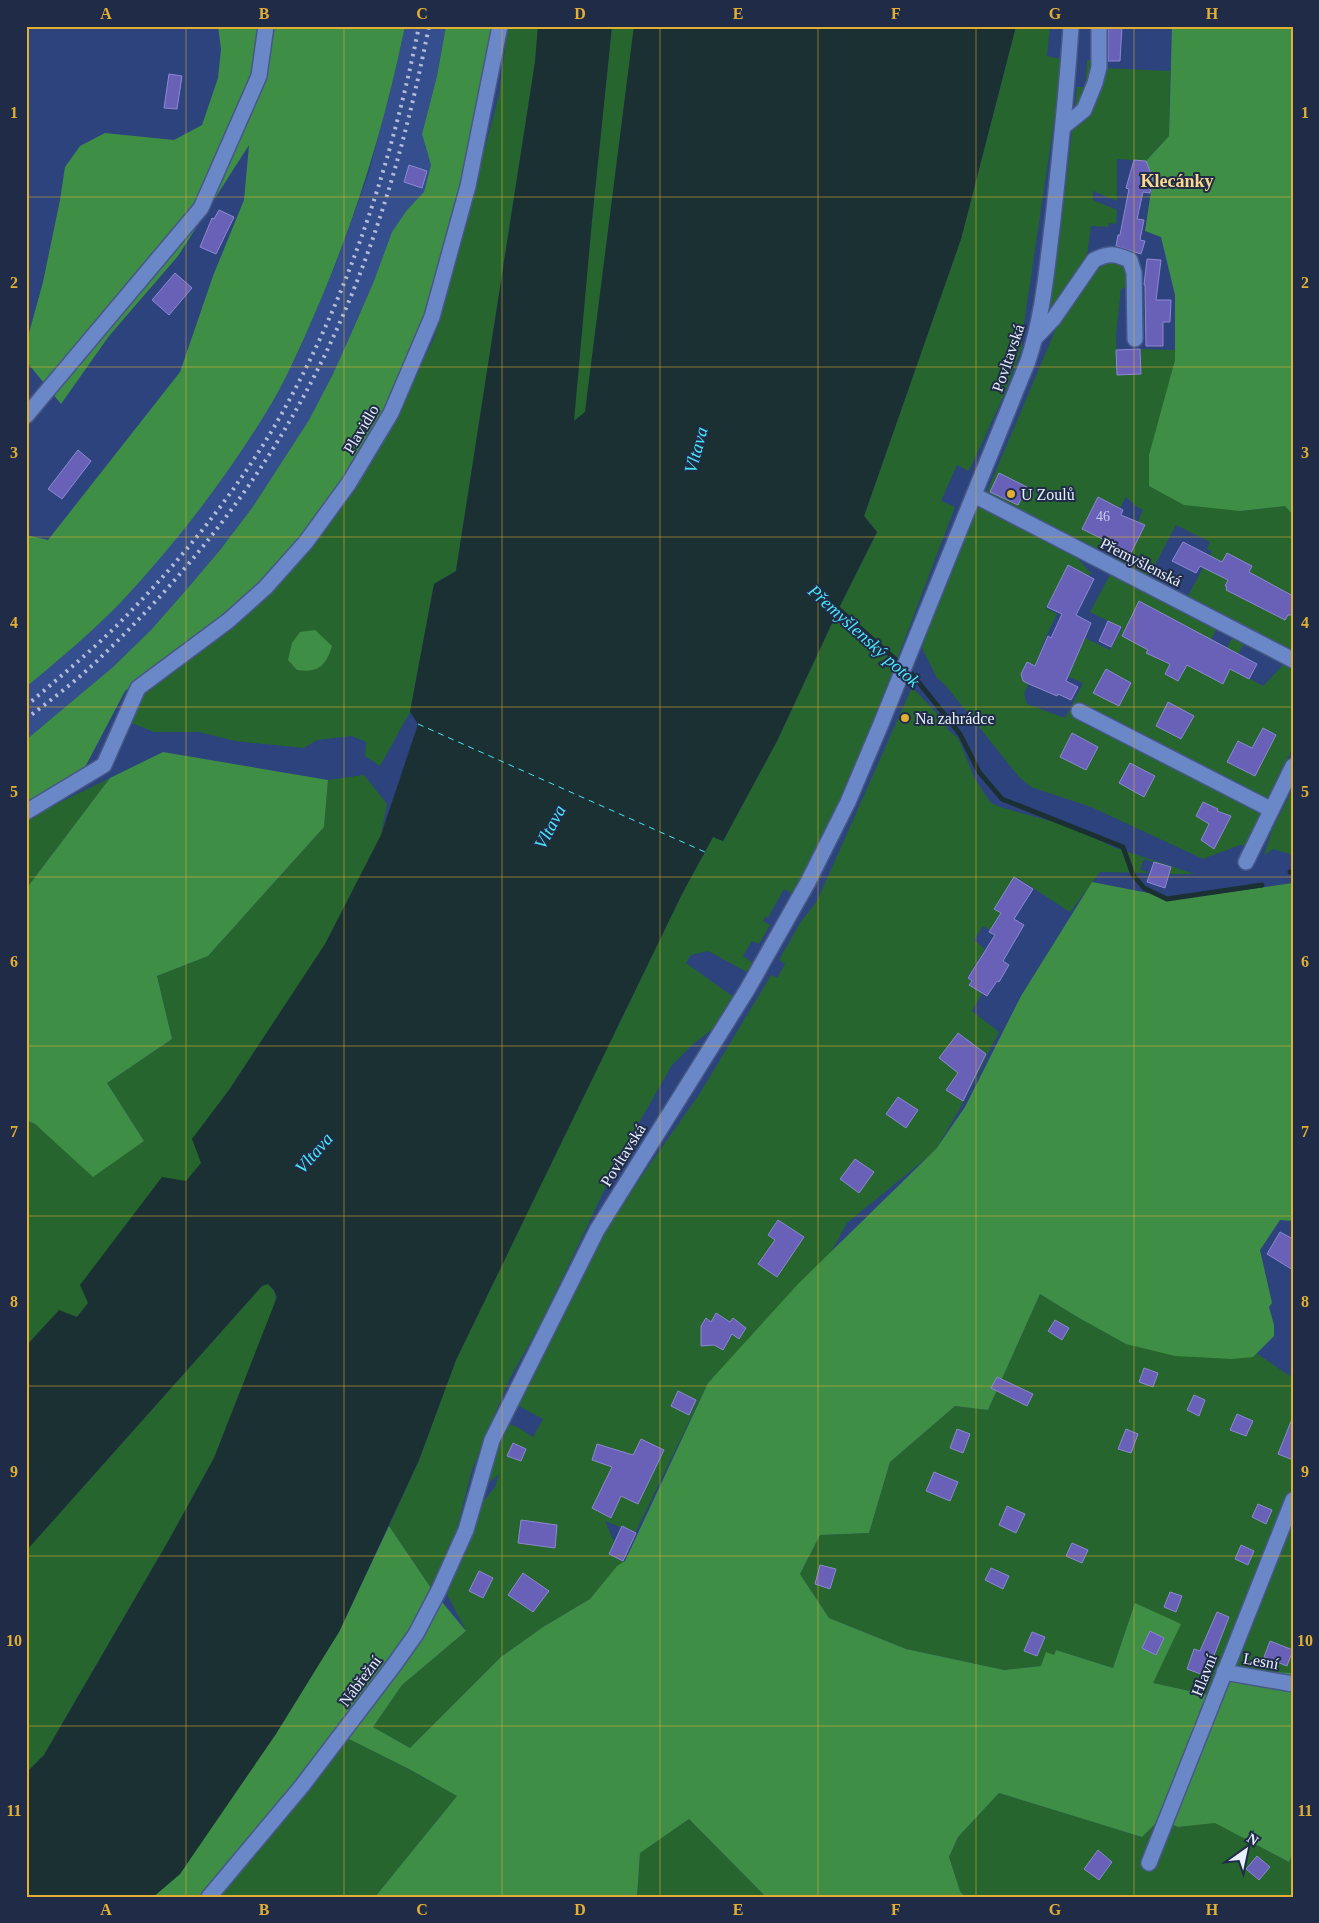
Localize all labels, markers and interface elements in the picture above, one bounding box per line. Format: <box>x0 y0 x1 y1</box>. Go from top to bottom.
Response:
text: A <box>100 5 112 22</box>
text: B <box>259 5 270 22</box>
text: C <box>416 5 428 22</box>
text: D <box>574 5 586 22</box>
text: E <box>733 5 743 22</box>
text: F <box>891 5 901 22</box>
text: G <box>1049 5 1062 22</box>
text: H <box>1206 5 1219 22</box>
text: 1 <box>10 104 18 121</box>
text: 1 <box>1301 104 1309 121</box>
district label: Klecánky <box>1140 171 1214 191</box>
text: 2 <box>10 274 18 291</box>
text: 2 <box>1301 274 1309 291</box>
street label: Povltavská <box>989 322 1027 394</box>
street label: Plavidlo <box>340 402 382 456</box>
water label: Vltava <box>680 425 712 475</box>
text: 3 <box>10 444 18 461</box>
text: 3 <box>1301 444 1309 461</box>
place label: U Zoulů <box>1021 486 1075 503</box>
marker: U Zoulů <box>1005 488 1017 500</box>
house number: 46 <box>1096 509 1110 524</box>
street label: Přemyšlenská <box>1097 534 1184 591</box>
water label: Přemyšlenský potok <box>803 580 925 692</box>
text: 4 <box>10 614 18 631</box>
text: 4 <box>1301 614 1309 631</box>
place label: Na zahrádce <box>915 710 995 727</box>
marker: Na zahrádce <box>899 712 911 724</box>
text: 5 <box>10 783 18 800</box>
text: 5 <box>1301 783 1309 800</box>
water label: Vltava <box>530 802 570 852</box>
text: 6 <box>10 953 18 970</box>
text: 6 <box>1301 953 1309 970</box>
street label: Povltavská <box>597 1121 649 1189</box>
text: 7 <box>10 1123 18 1140</box>
text: 7 <box>1301 1123 1309 1140</box>
water label: Vltava <box>291 1129 337 1177</box>
text: 8 <box>10 1293 18 1310</box>
text: 8 <box>1301 1293 1309 1310</box>
text: 9 <box>10 1463 18 1480</box>
text: 9 <box>1301 1463 1309 1480</box>
text: 10 <box>6 1632 22 1649</box>
text: 10 <box>1297 1632 1313 1649</box>
street label: Lesní <box>1242 1650 1281 1673</box>
street label: Hlavní <box>1188 1651 1220 1698</box>
street label: Nábřežní <box>336 1652 385 1710</box>
text: 11 <box>6 1802 22 1819</box>
text: 11 <box>1297 1802 1313 1819</box>
north arrow <box>1222 1826 1272 1876</box>
text: N <box>1244 1830 1261 1849</box>
text: A <box>100 1901 112 1918</box>
text: B <box>259 1901 270 1918</box>
text: C <box>416 1901 428 1918</box>
text: D <box>574 1901 586 1918</box>
text: E <box>733 1901 743 1918</box>
text: F <box>891 1901 901 1918</box>
text: G <box>1049 1901 1062 1918</box>
text: H <box>1206 1901 1219 1918</box>

